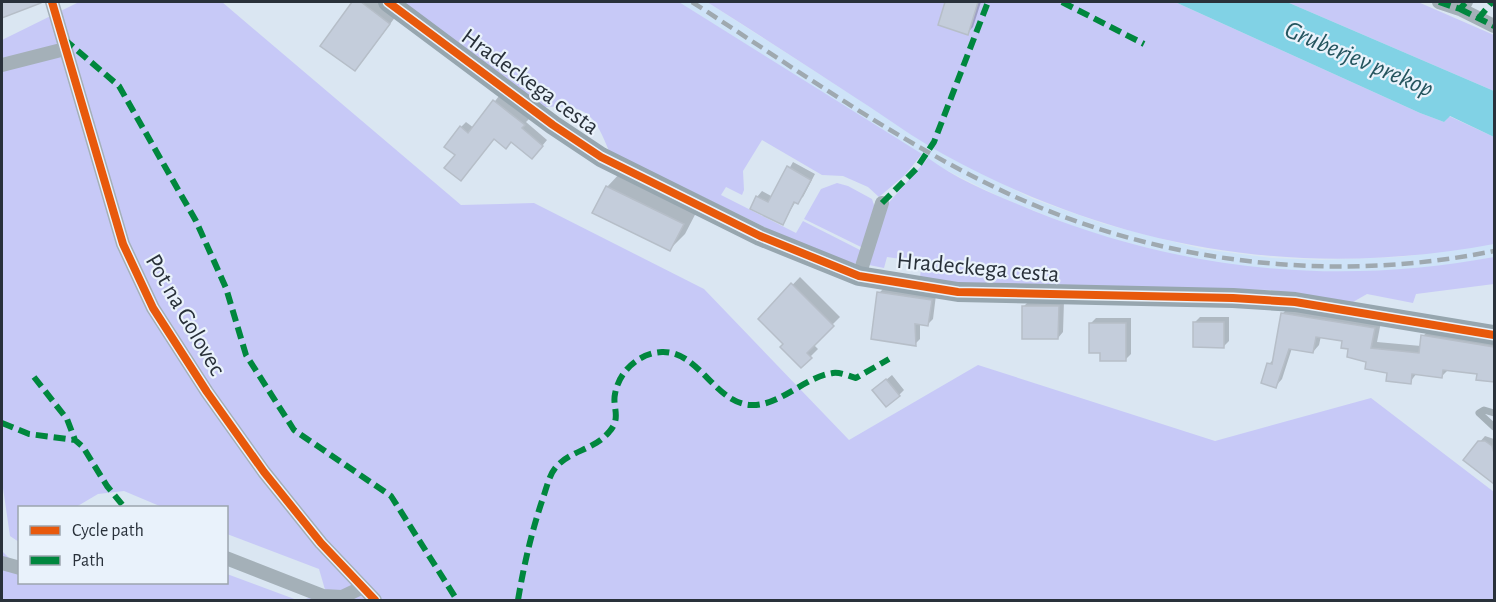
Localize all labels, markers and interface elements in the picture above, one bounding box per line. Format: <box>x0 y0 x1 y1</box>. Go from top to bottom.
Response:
water label: Gruberjev prekop <box>1281 16 1437 102</box>
street label: Hradeckega cesta <box>457 24 603 140</box>
street label: Hradeckega cesta <box>896 249 1060 287</box>
street label: Pot na Golovec <box>141 250 229 380</box>
legend <box>18 506 228 584</box>
text: Cycle path <box>72 522 144 540</box>
text: Path <box>72 552 104 570</box>

